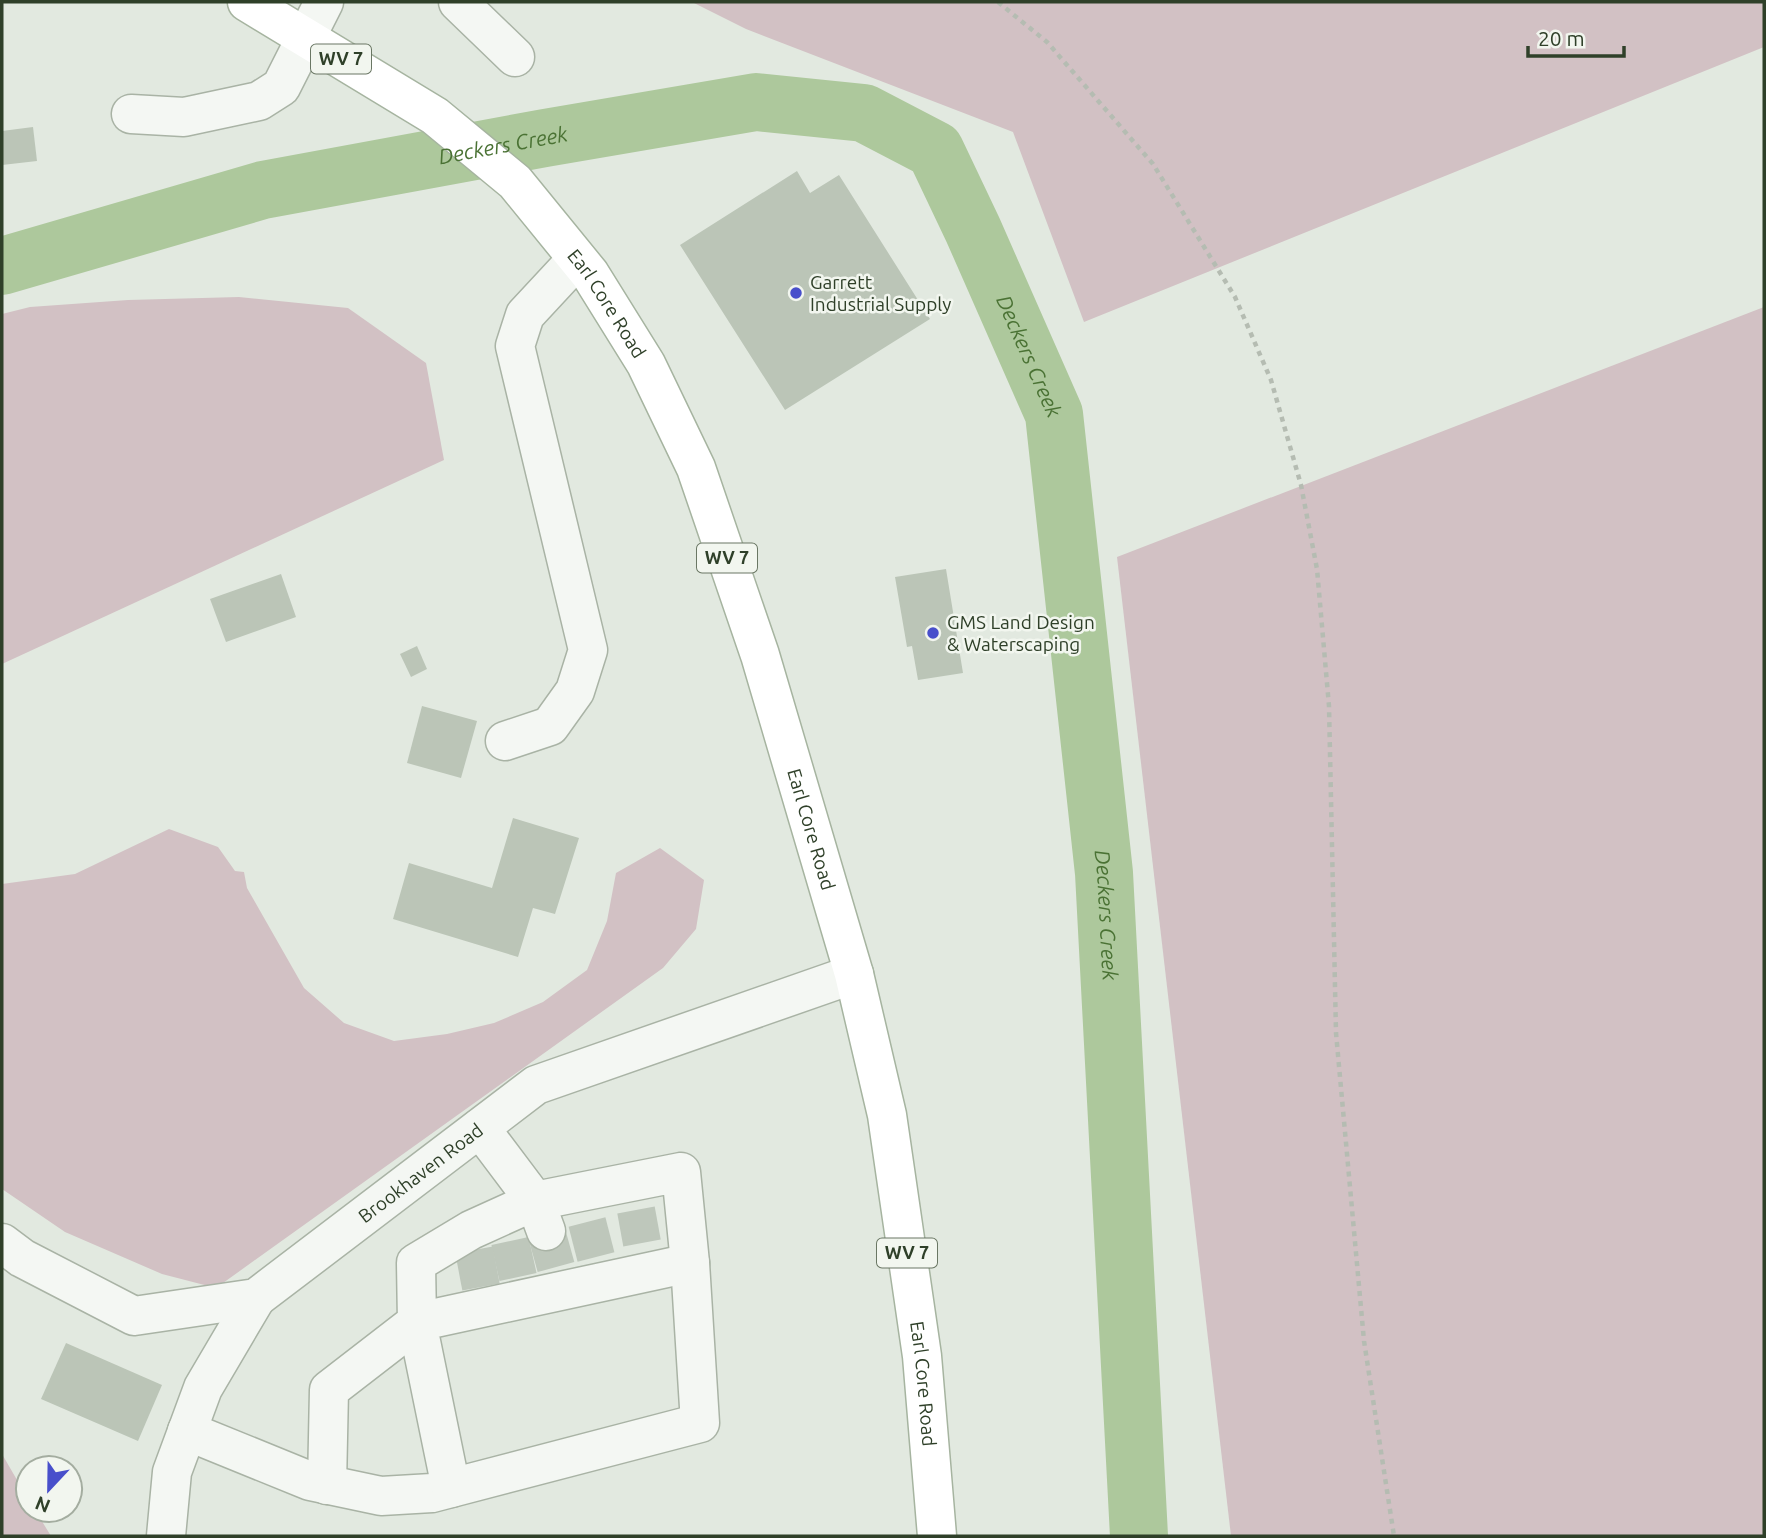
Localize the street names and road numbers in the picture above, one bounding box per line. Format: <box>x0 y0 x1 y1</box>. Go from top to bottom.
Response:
road number: WV 7 <box>311 44 371 74</box>
street label: Earl Core Road <box>563 245 650 362</box>
road number: WV 7 <box>697 544 757 572</box>
street label: Earl Core Road <box>783 766 840 893</box>
street label: Brookhaven Road <box>354 1119 487 1227</box>
road number: WV 7 <box>877 1238 937 1268</box>
street label: Earl Core Road <box>906 1320 940 1447</box>

